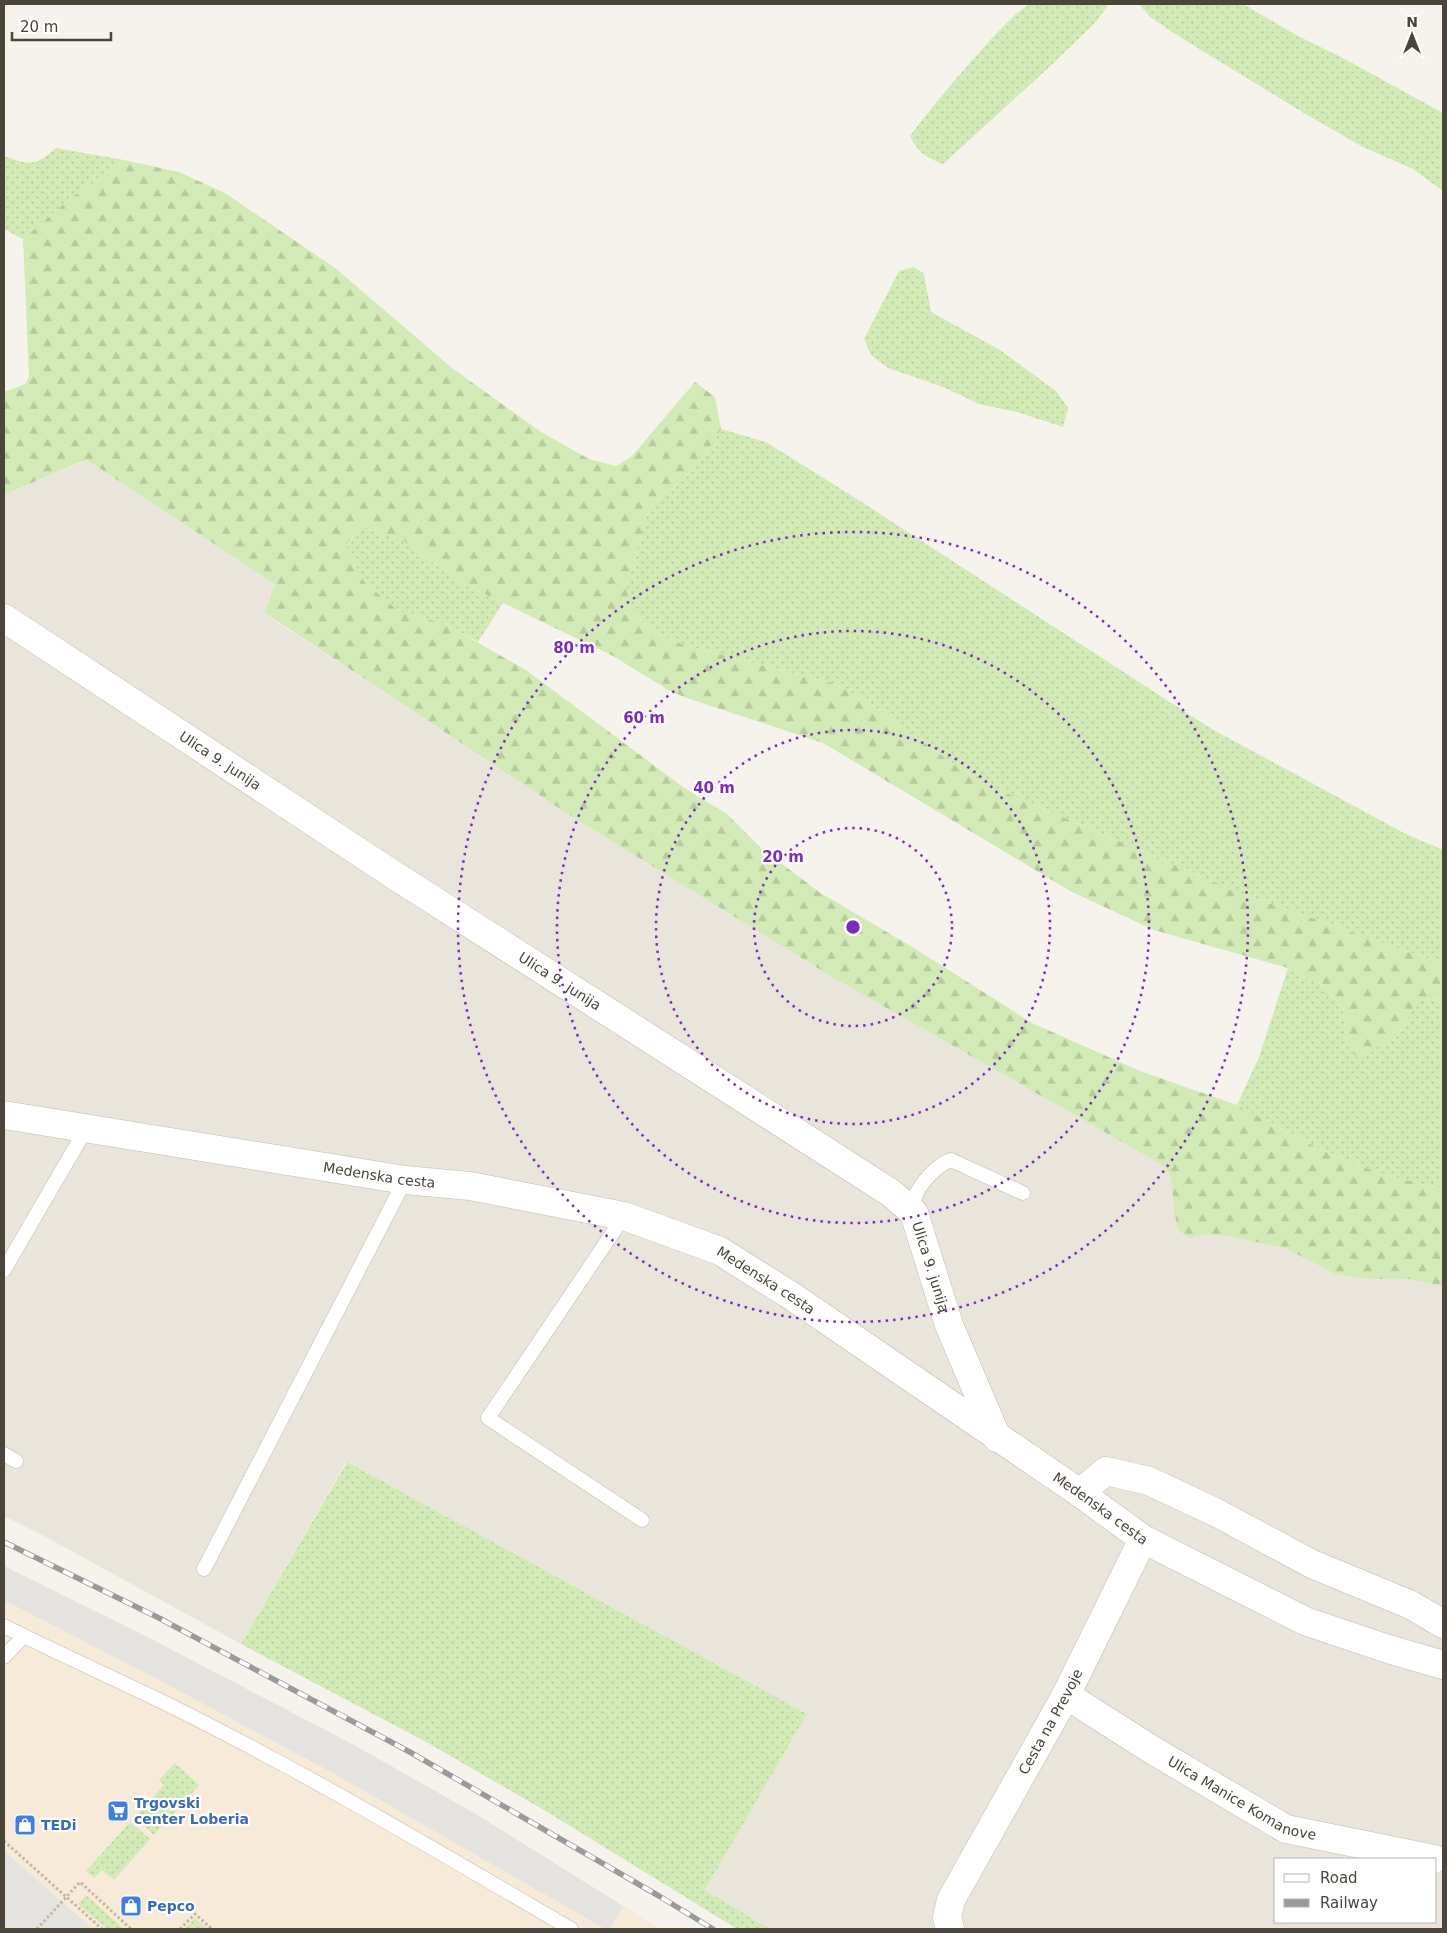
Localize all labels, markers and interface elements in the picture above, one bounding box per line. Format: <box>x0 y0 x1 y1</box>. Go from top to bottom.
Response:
scale bar <box>12 10 111 42</box>
north arrow <box>1387 10 1437 60</box>
text: N <box>1406 14 1418 30</box>
text: 20 m <box>20 18 58 36</box>
text: 80 m <box>553 639 595 657</box>
text: 60 m <box>623 709 665 727</box>
street label: Ulica 9. junija <box>176 728 264 793</box>
text: 40 m <box>693 779 735 797</box>
text: 20 m <box>762 848 804 866</box>
centre of rings <box>844 918 862 936</box>
street label: Ulica 9. junija <box>516 949 604 1013</box>
street label: Medenska cesta <box>322 1159 436 1191</box>
street label: Ulica 9. junija <box>909 1219 953 1314</box>
street label: Medenska cesta <box>714 1243 818 1318</box>
street label: Medenska cesta <box>1050 1469 1151 1548</box>
street label: Cesta na Prevoje <box>1015 1666 1086 1777</box>
street label: Ulica Manice Komanove <box>1165 1753 1318 1843</box>
place label: Trgovski center Loberia <box>134 1795 249 1827</box>
supermarket icon: Trgovski center Loberia <box>106 1799 130 1823</box>
shop icon: TEDi <box>13 1813 37 1837</box>
place label: TEDi <box>41 1817 77 1833</box>
legend <box>1274 1858 1437 1923</box>
text: Road <box>1320 1869 1358 1887</box>
shop icon: Pepco <box>119 1894 143 1918</box>
text: Railway <box>1320 1894 1378 1912</box>
place label: Pepco <box>147 1898 195 1914</box>

